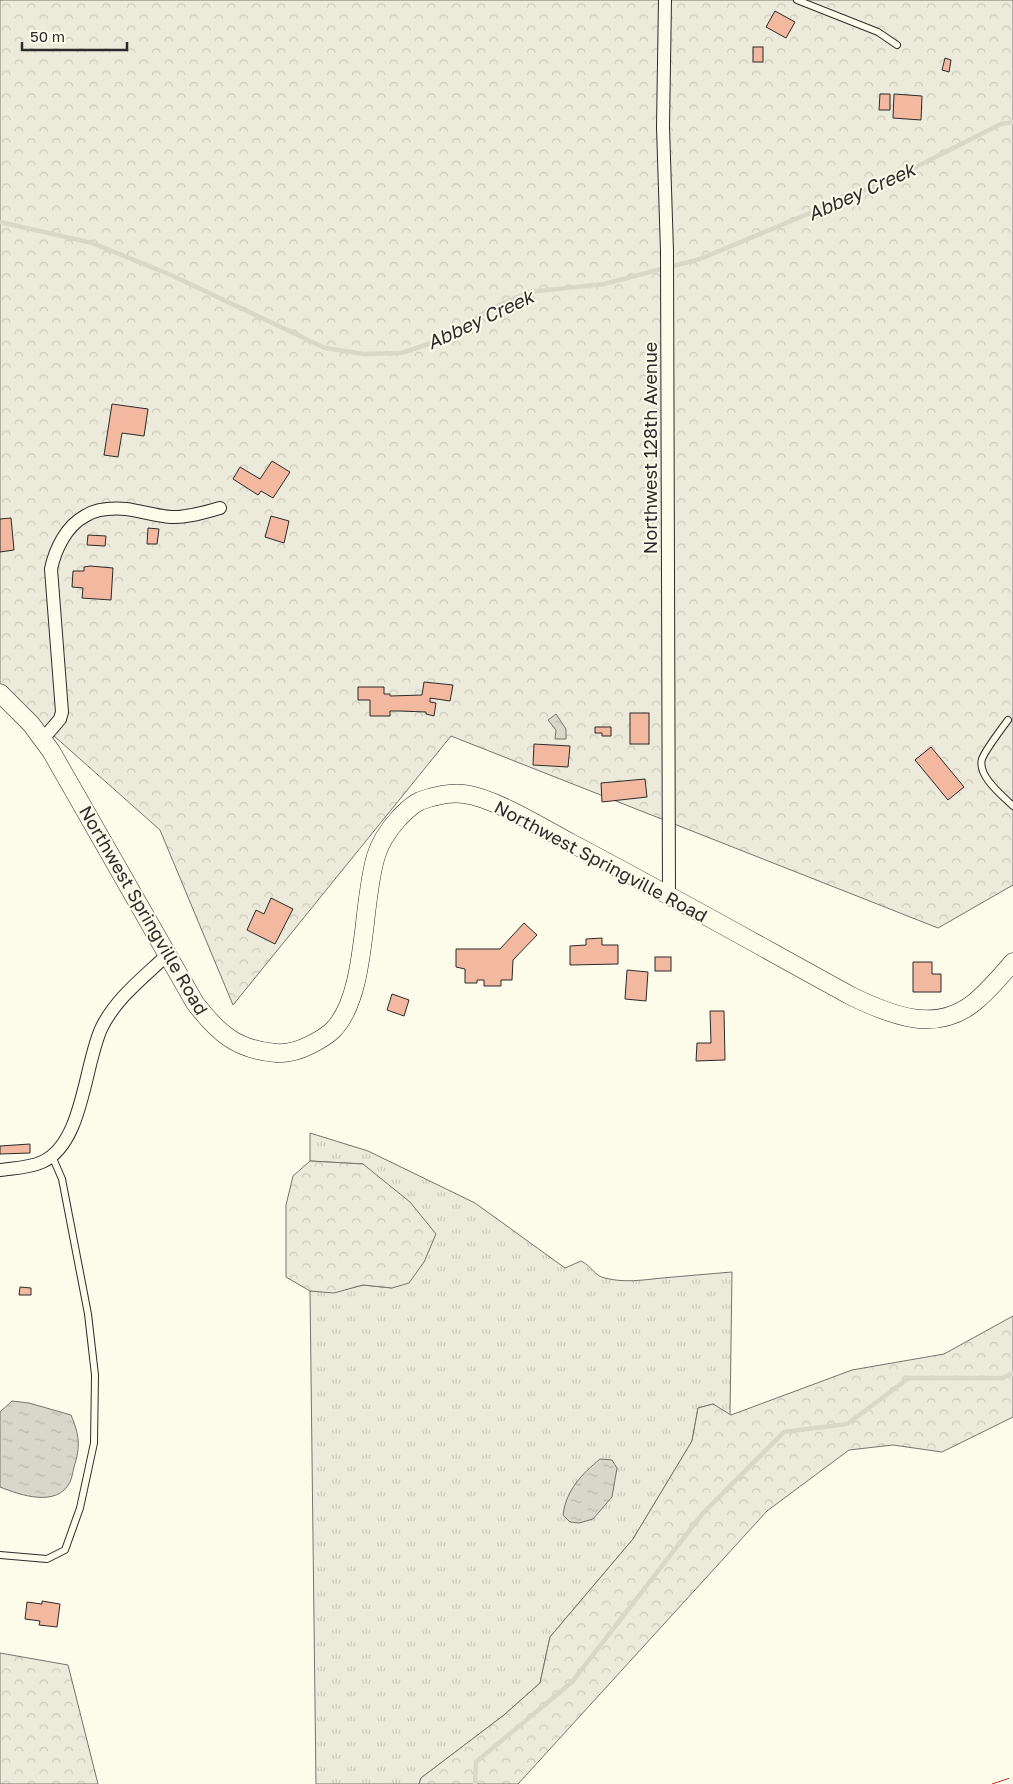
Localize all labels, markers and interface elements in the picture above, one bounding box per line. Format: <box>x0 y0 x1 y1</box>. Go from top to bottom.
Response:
scale bar <box>22 20 128 52</box>
text: 50 m <box>30 27 65 45</box>
water label: Abbey Creek <box>804 156 920 225</box>
water label: Abbey Creek <box>423 283 539 354</box>
street label: Northwest 128th Avenue <box>639 342 661 554</box>
street label: Northwest Springville Road <box>491 795 711 927</box>
street label: Northwest Springville Road <box>75 801 213 1019</box>

